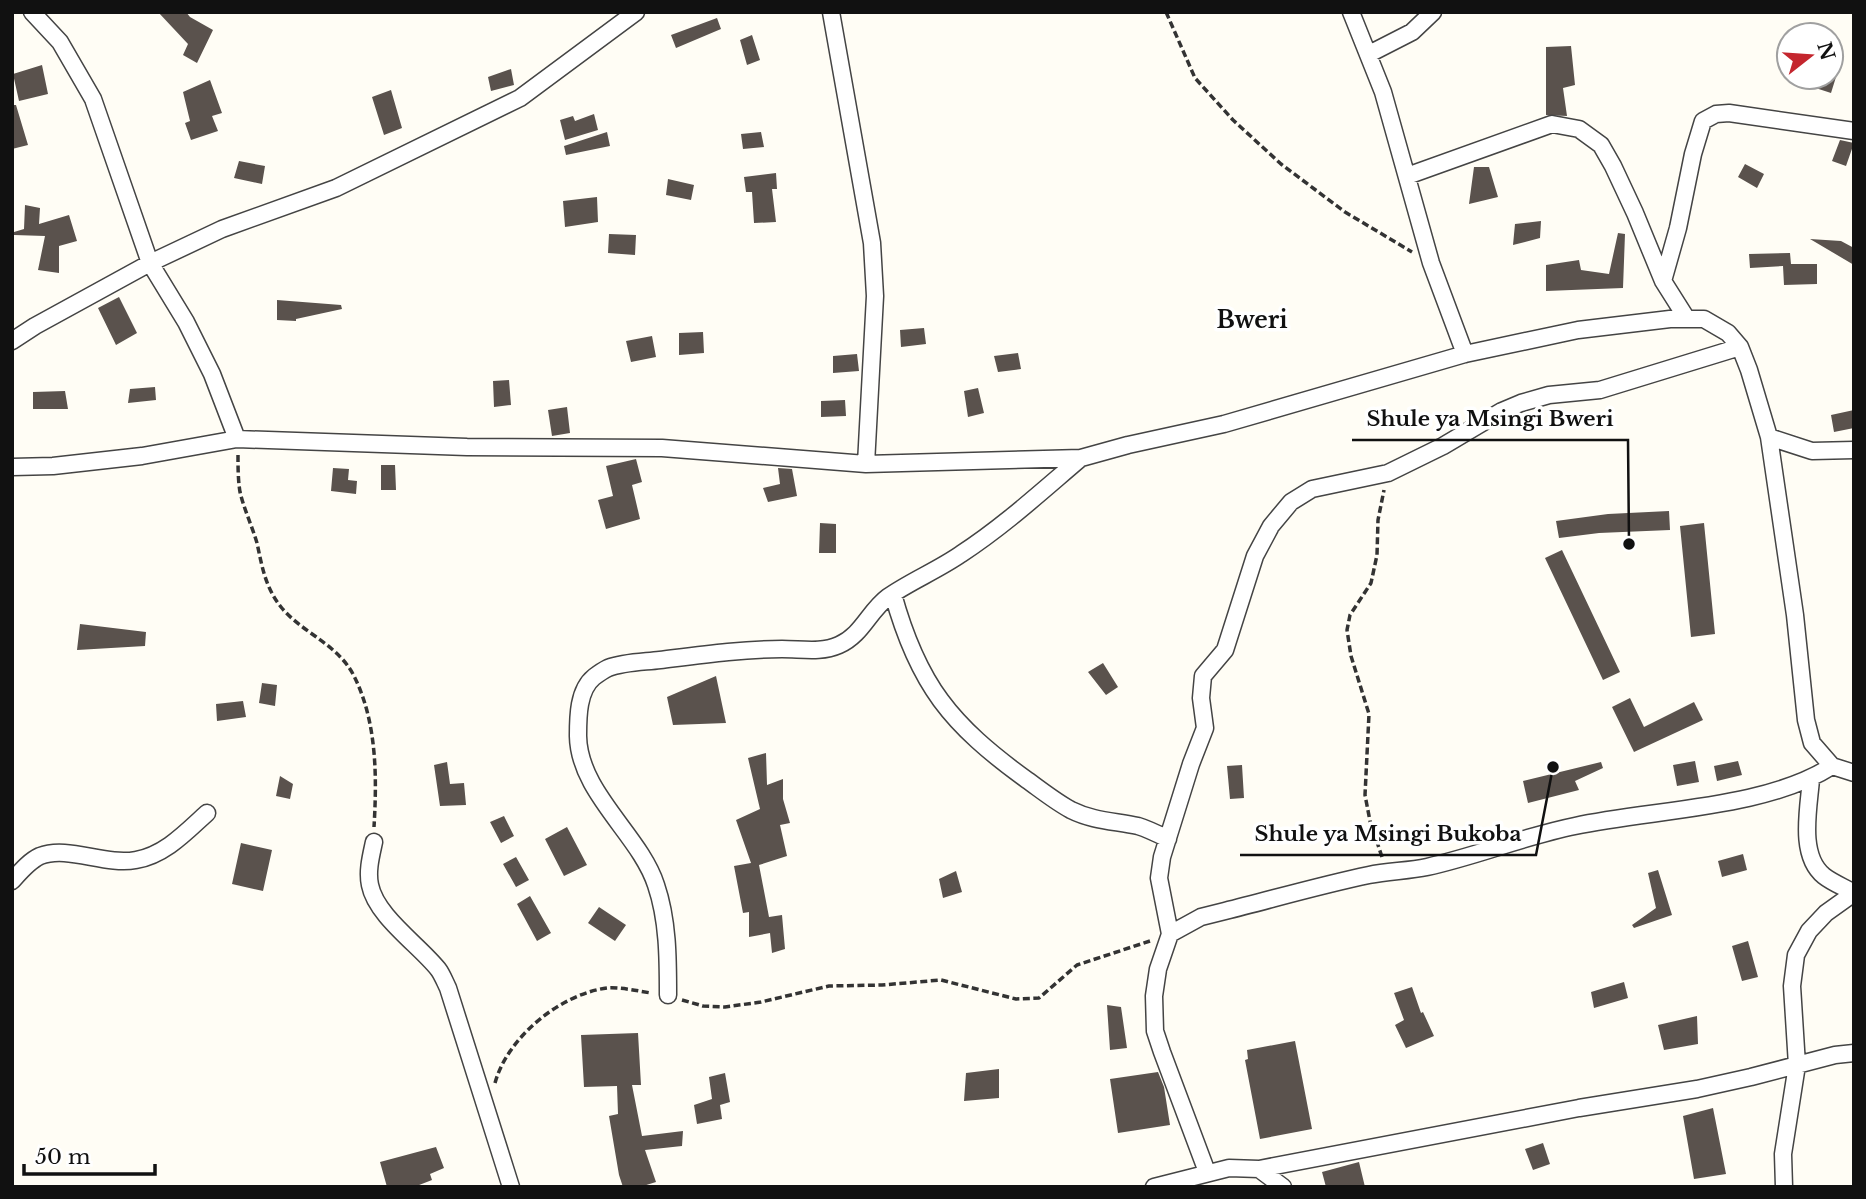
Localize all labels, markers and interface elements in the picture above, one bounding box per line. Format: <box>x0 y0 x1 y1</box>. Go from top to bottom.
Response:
north arrow <box>1775 21 1845 91</box>
text: N <box>1812 39 1839 63</box>
district label: Bweri <box>1216 306 1288 334</box>
callout: Shule ya Msingi Bweri <box>1352 398 1628 440</box>
text: Shule ya Msingi Bweri <box>1366 406 1614 432</box>
callout: Shule ya Msingi Bukoba <box>1240 813 1536 855</box>
text: Shule ya Msingi Bukoba <box>1254 821 1522 847</box>
scale bar <box>24 1132 156 1176</box>
text: 50 m <box>35 1144 91 1170</box>

